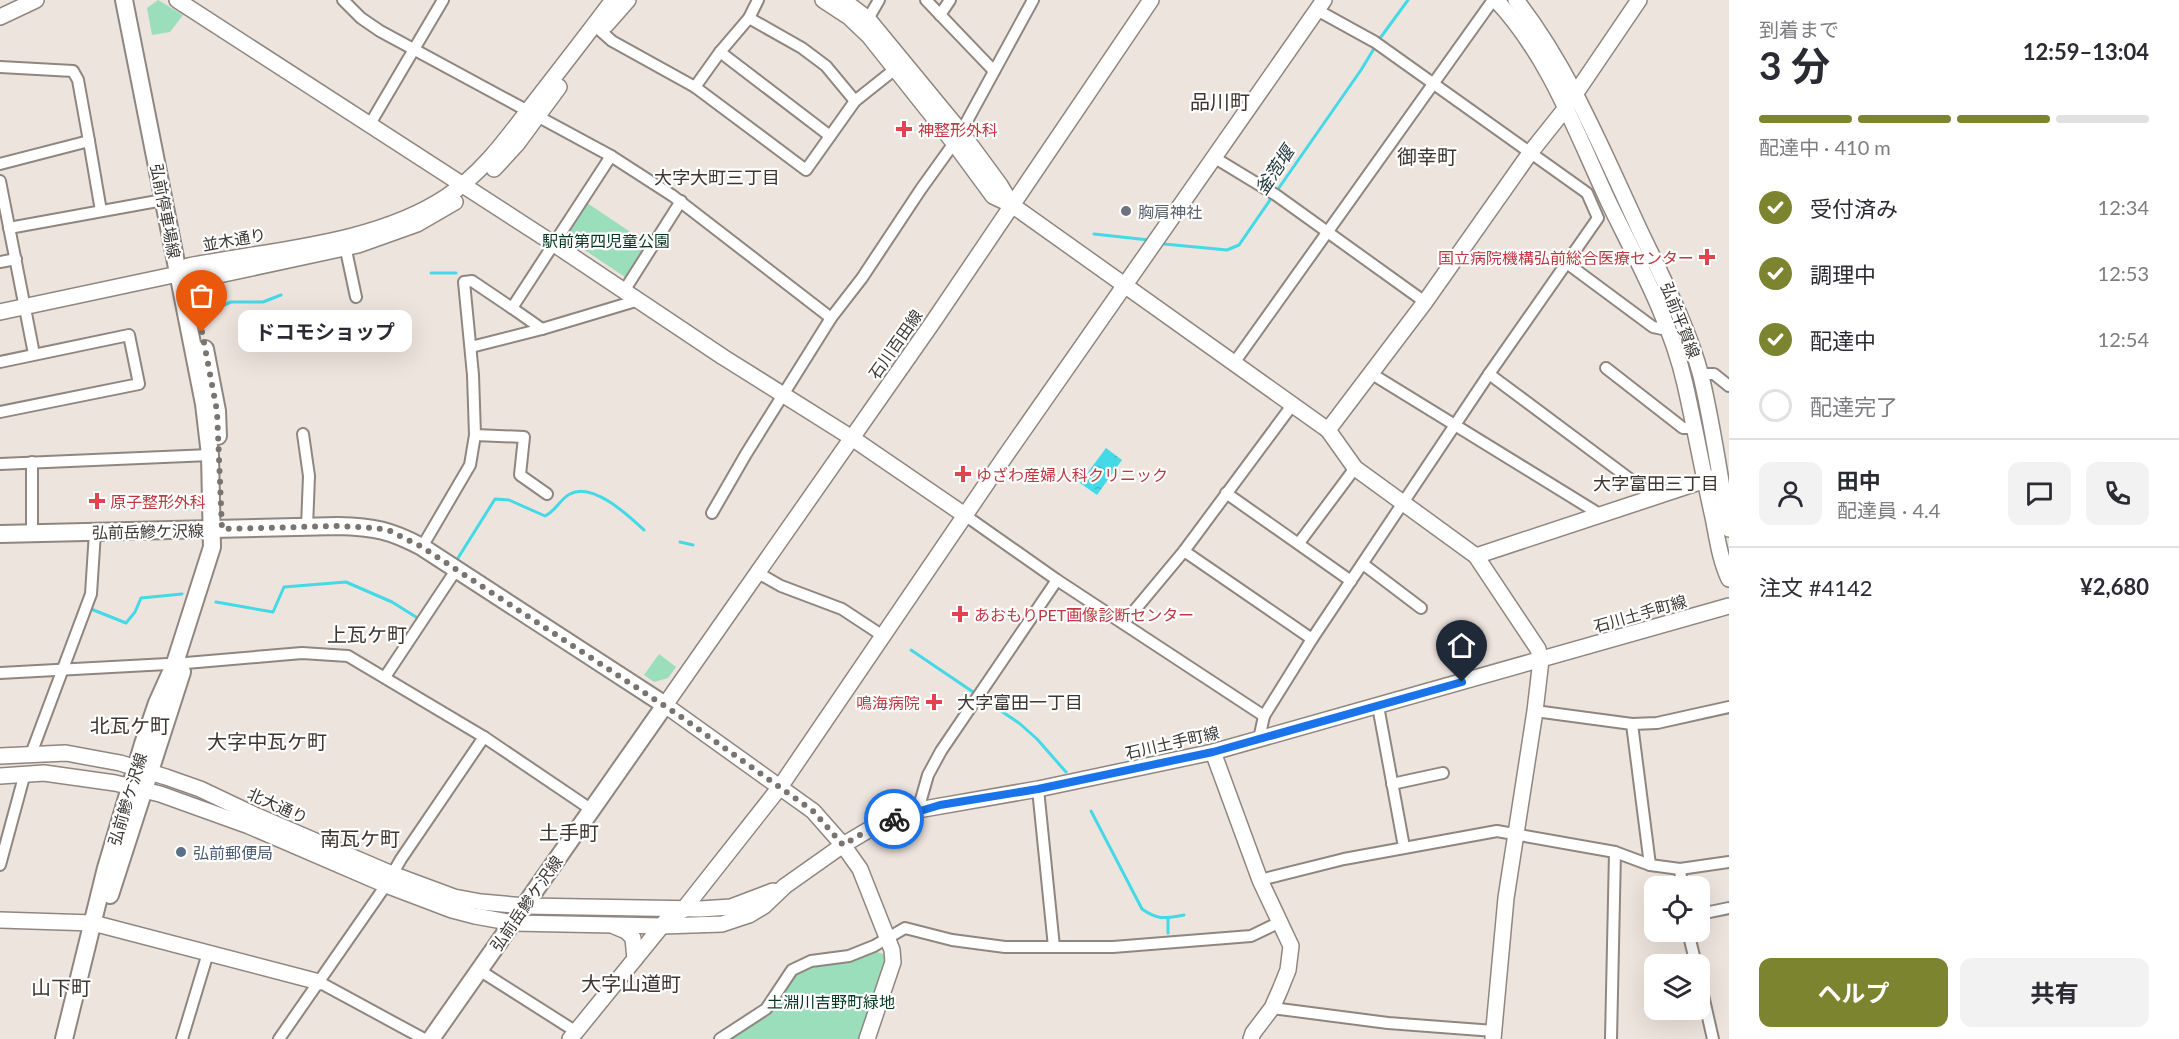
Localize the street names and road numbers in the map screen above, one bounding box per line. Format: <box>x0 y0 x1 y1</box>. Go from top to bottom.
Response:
street label: 弘前停車場線 <box>148 162 184 260</box>
street label: 並木通り <box>201 224 267 254</box>
street label: 弘前平賀線 <box>1658 279 1704 361</box>
street label: 石川百田線 <box>864 306 926 382</box>
street label: 弘前岳鰺ケ沢線 <box>92 521 204 541</box>
street label: 石川土手町線 <box>1591 591 1689 635</box>
street label: 石川土手町線 <box>1123 722 1221 762</box>
street label: 弘前鰺ケ沢線 <box>104 750 150 848</box>
street label: 北大通り <box>245 783 311 827</box>
street label: 弘前岳鰺ケ沢線 <box>486 852 566 954</box>

